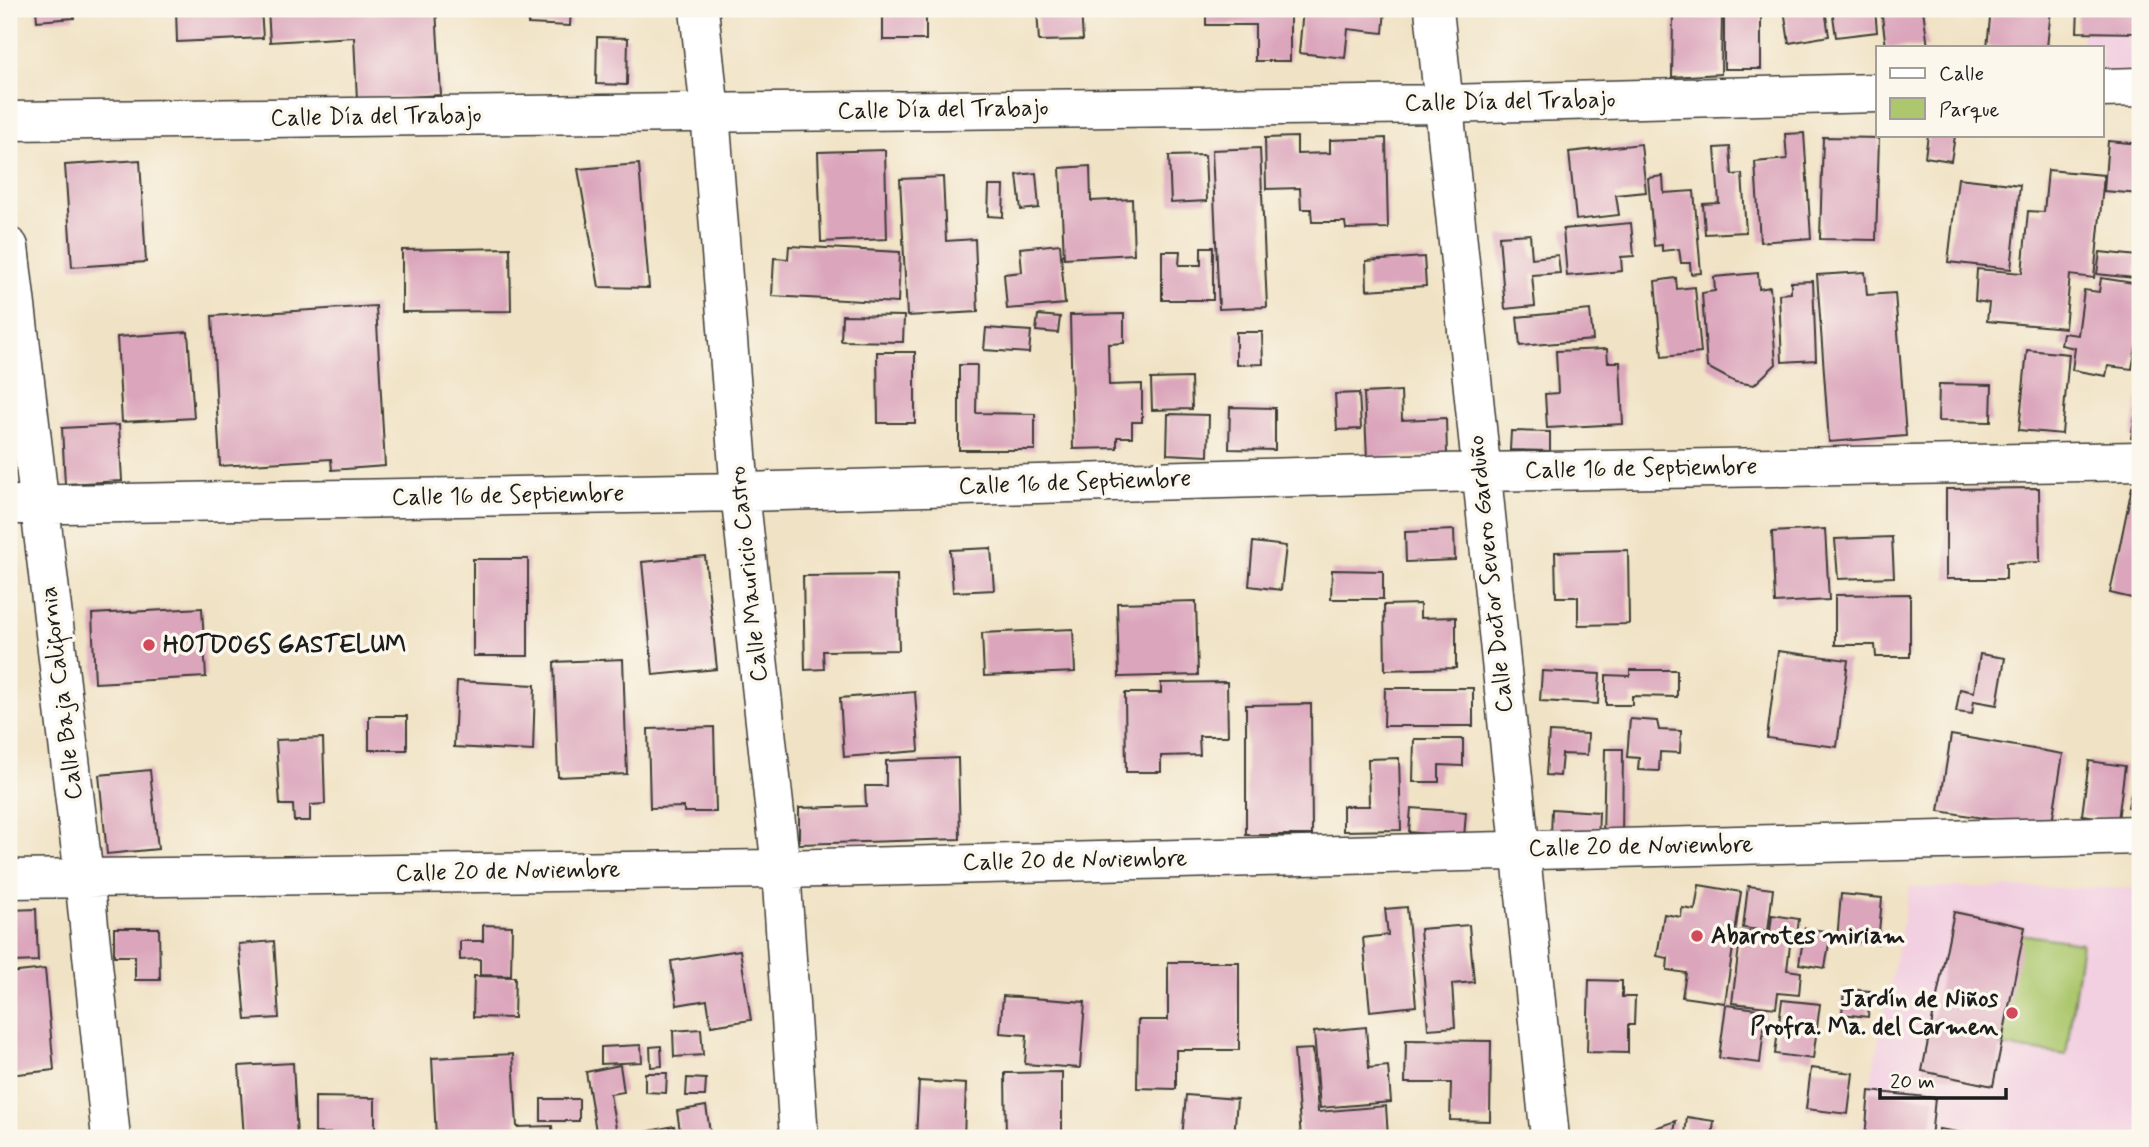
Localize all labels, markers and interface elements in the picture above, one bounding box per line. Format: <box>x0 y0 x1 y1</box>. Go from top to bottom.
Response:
legend <box>1876 46 2104 136</box>
text: Calle <box>1939 60 1984 88</box>
street label: Calle Día del Trabajo <box>1404 85 1616 119</box>
street label: Calle Día del Trabajo <box>837 93 1049 127</box>
text: Parque <box>1939 96 2000 124</box>
street label: Calle Día del Trabajo <box>270 100 482 134</box>
street label: Calle Doctor Severo Garduño <box>1461 434 1521 714</box>
street label: Calle 16 de Septiembre <box>1524 451 1758 487</box>
street label: Calle 16 de Septiembre <box>958 463 1192 503</box>
street label: Calle Mauricio Castro <box>722 465 776 683</box>
street label: Calle 16 de Septiembre <box>391 478 625 514</box>
street label: Calle Baja California <box>34 584 92 802</box>
place label: HOTDOGS GASTELUM <box>163 630 406 661</box>
marker: HOTDOGS GASTELUM <box>141 637 157 653</box>
street label: Calle 20 de Noviembre <box>1528 830 1754 864</box>
street label: Calle 20 de Noviembre <box>962 844 1188 878</box>
street label: Calle 20 de Noviembre <box>395 855 621 889</box>
place label: Abarrotes miriam <box>1711 921 1905 952</box>
marker: Abarrotes miriam <box>1689 928 1705 944</box>
place label: Jardín de Niños Profra. Ma. del Carmen <box>1750 984 1998 1043</box>
marker: Jardín de Niños Profra. Ma. del Carmen <box>2004 1005 2020 1021</box>
scale bar <box>1880 1056 2006 1100</box>
text: 20 m <box>1890 1068 1935 1096</box>

